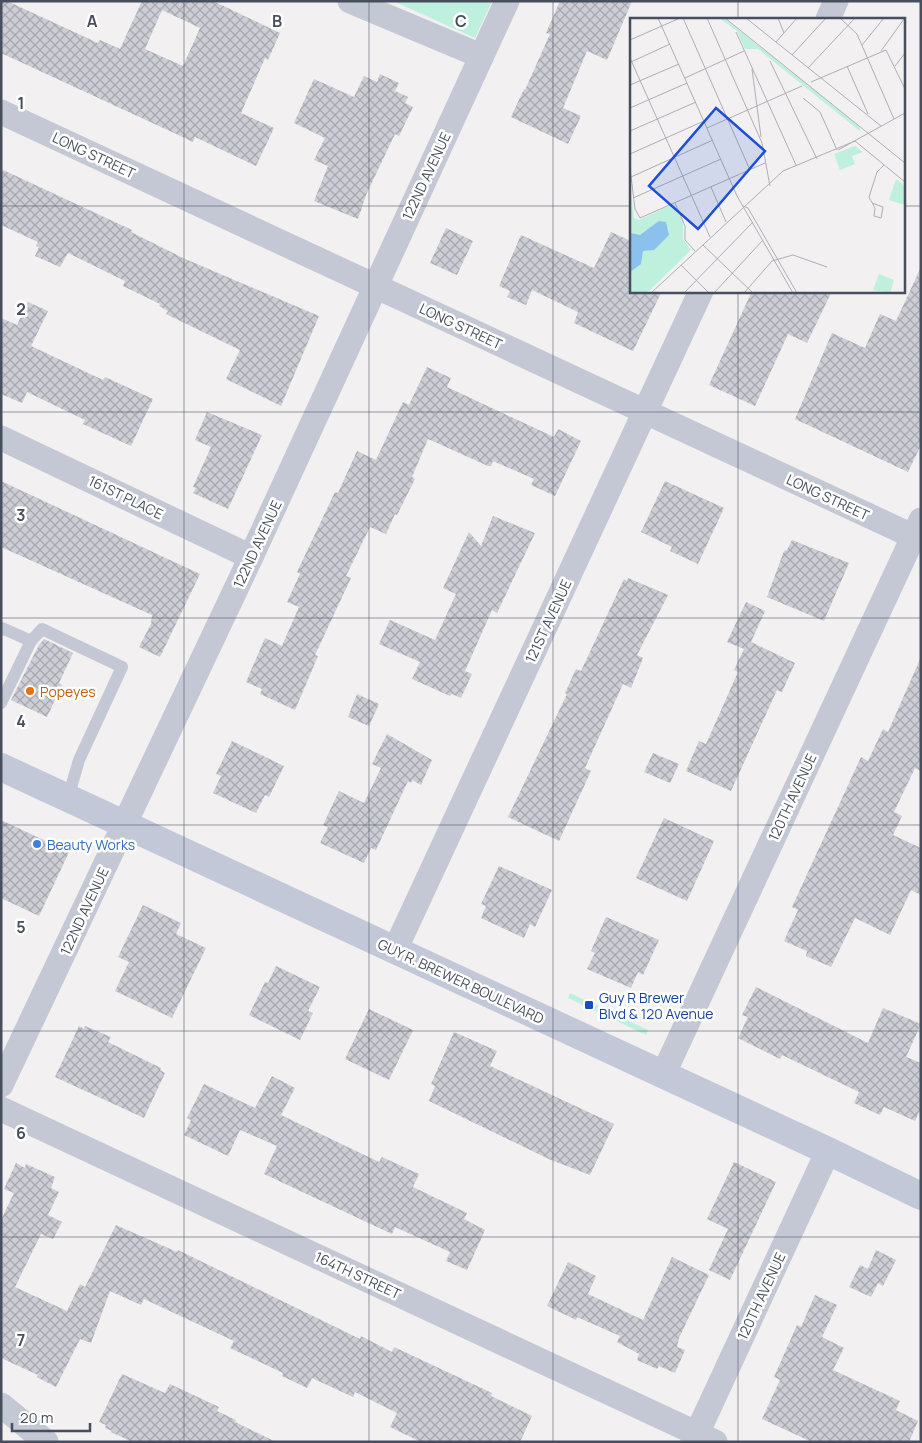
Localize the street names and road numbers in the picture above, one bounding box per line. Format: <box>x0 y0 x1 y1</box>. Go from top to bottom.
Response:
street label: LONG STREET <box>49 128 139 183</box>
street label: 122ND AVENUE <box>397 129 455 223</box>
street label: LONG STREET <box>416 299 506 354</box>
street label: LONG STREET <box>783 470 873 525</box>
street label: 161ST PLACE <box>85 471 167 523</box>
street label: 122ND AVENUE <box>228 497 286 591</box>
street label: 121ST AVENUE <box>520 576 576 666</box>
street label: 120TH AVENUE <box>763 750 821 844</box>
street label: 122ND AVENUE <box>55 864 113 958</box>
street label: GUY R. BREWER BOULEVARD <box>375 934 547 1028</box>
street label: 164TH STREET <box>312 1247 404 1303</box>
street label: 120TH AVENUE <box>732 1249 790 1343</box>

